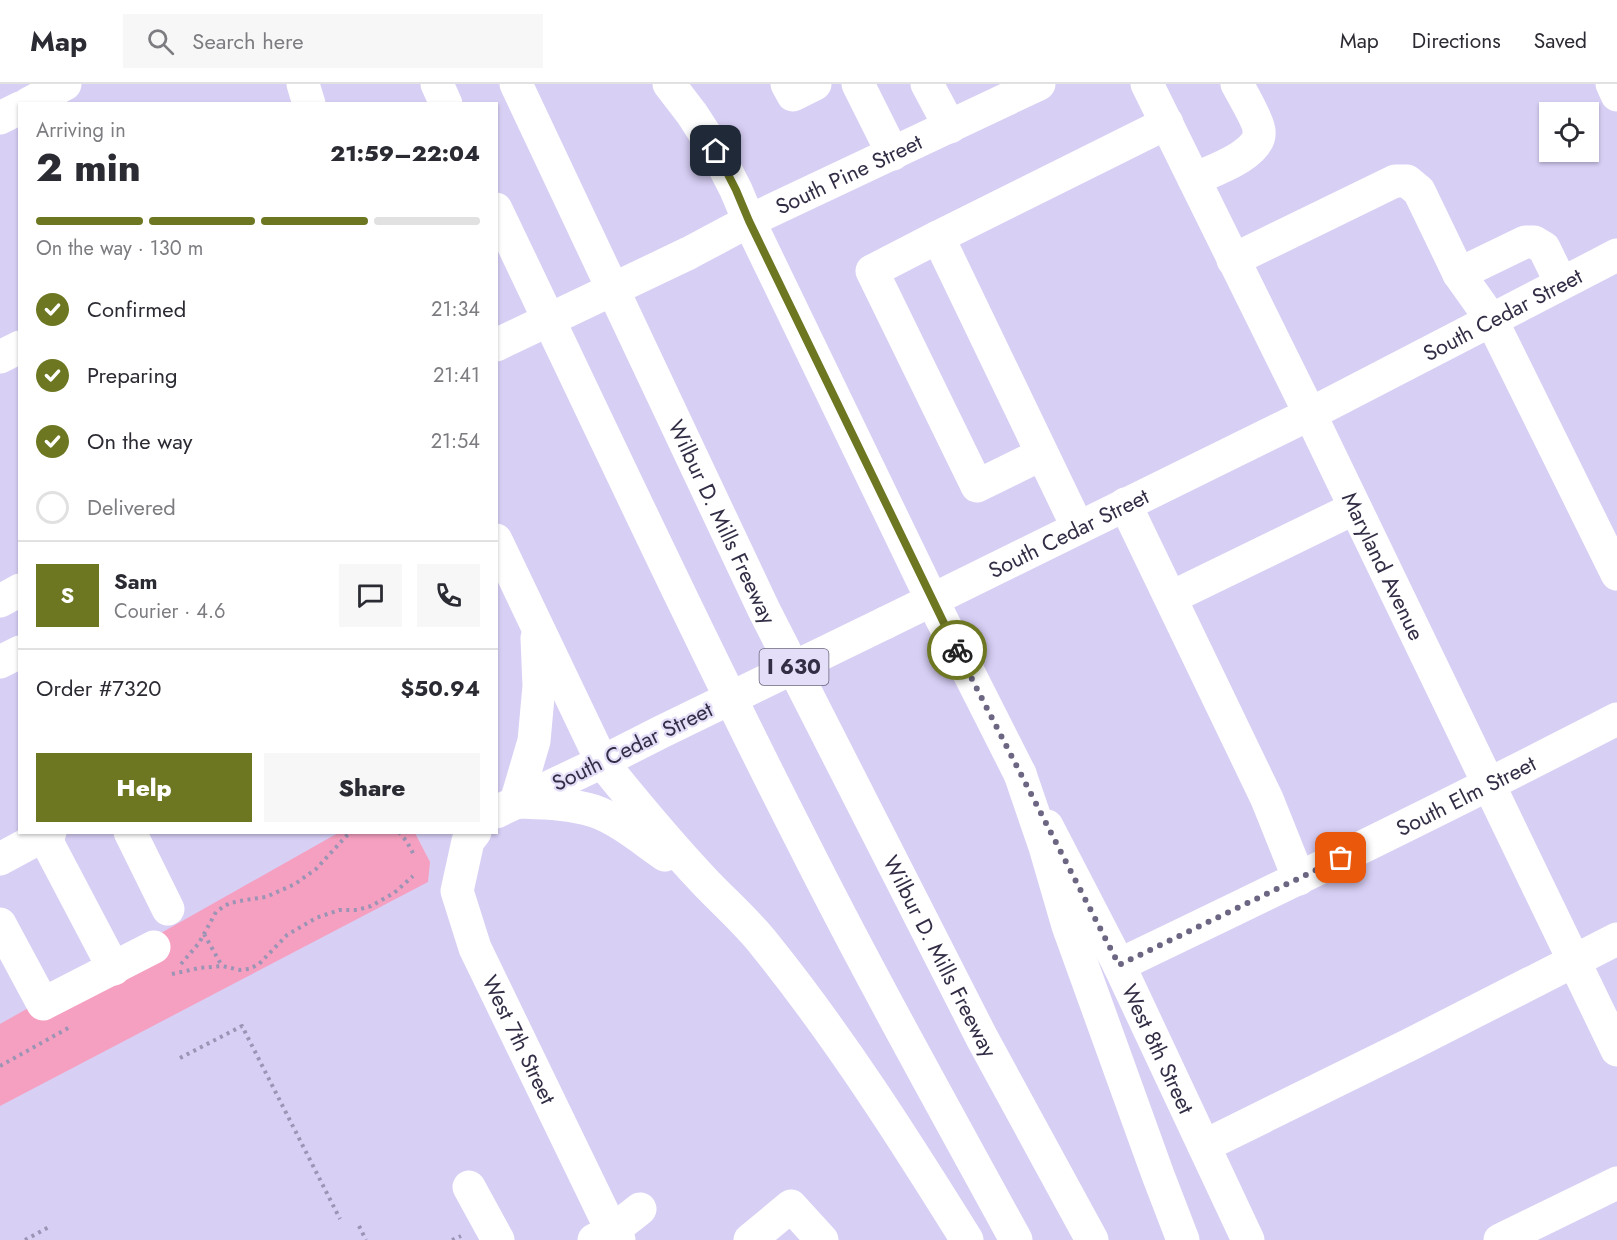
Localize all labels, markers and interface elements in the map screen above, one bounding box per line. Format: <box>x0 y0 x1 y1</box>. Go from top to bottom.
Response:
search box <box>123 14 543 68</box>
text: Map <box>30 21 87 62</box>
icon: search <box>144 25 177 58</box>
text: Search here <box>192 25 304 57</box>
text: Map <box>1340 26 1379 56</box>
text: Directions <box>1412 26 1501 56</box>
text: Saved <box>1534 26 1587 56</box>
map controls <box>1539 102 1599 162</box>
button: locate <box>1539 102 1599 162</box>
text: Arriving in <box>36 116 126 145</box>
pin <box>690 125 741 176</box>
street label: South Pine Street <box>770 125 928 222</box>
icon: home <box>699 134 732 167</box>
text: 21:59–22:04 <box>330 137 480 169</box>
text: 2 min <box>36 139 141 196</box>
text: On the way · 130 m <box>36 234 203 263</box>
street label: South Cedar Street <box>1417 259 1588 369</box>
icon: check <box>36 293 69 326</box>
text: Confirmed <box>87 293 186 325</box>
text: 21:34 <box>431 295 480 324</box>
icon: check <box>36 359 69 392</box>
text: Preparing <box>87 359 178 391</box>
text: 21:41 <box>433 361 480 390</box>
street label: Wilbur D. Mills Freeway <box>660 414 785 630</box>
icon: check <box>36 425 69 458</box>
text: On the way <box>87 425 192 457</box>
text: 21:54 <box>431 427 480 456</box>
street label: South Cedar Street <box>983 480 1155 586</box>
street label: Maryland Avenue <box>1334 487 1433 646</box>
text: Delivered <box>87 491 176 523</box>
button: chat <box>339 564 402 627</box>
button: phone <box>417 564 480 627</box>
text: Sam <box>114 565 158 597</box>
text: S <box>61 579 74 611</box>
text: Courier · 4.6 <box>114 597 226 626</box>
courier <box>927 620 987 680</box>
icon: bike <box>941 634 974 667</box>
road number: I 630 <box>760 649 828 685</box>
text: Order #7320 <box>36 672 162 704</box>
text: $50.94 <box>400 672 480 704</box>
street label: South Cedar Street <box>546 693 718 799</box>
street label: South Elm Street <box>1390 747 1542 844</box>
button: Help <box>36 753 252 822</box>
button: Share <box>264 753 480 822</box>
pin <box>1315 832 1366 883</box>
icon: bag <box>1324 841 1357 874</box>
street label: Wilbur D. Mills Freeway <box>875 850 1006 1063</box>
street label: West 7th Street <box>474 970 564 1110</box>
street label: West 8th Street <box>1114 978 1203 1120</box>

